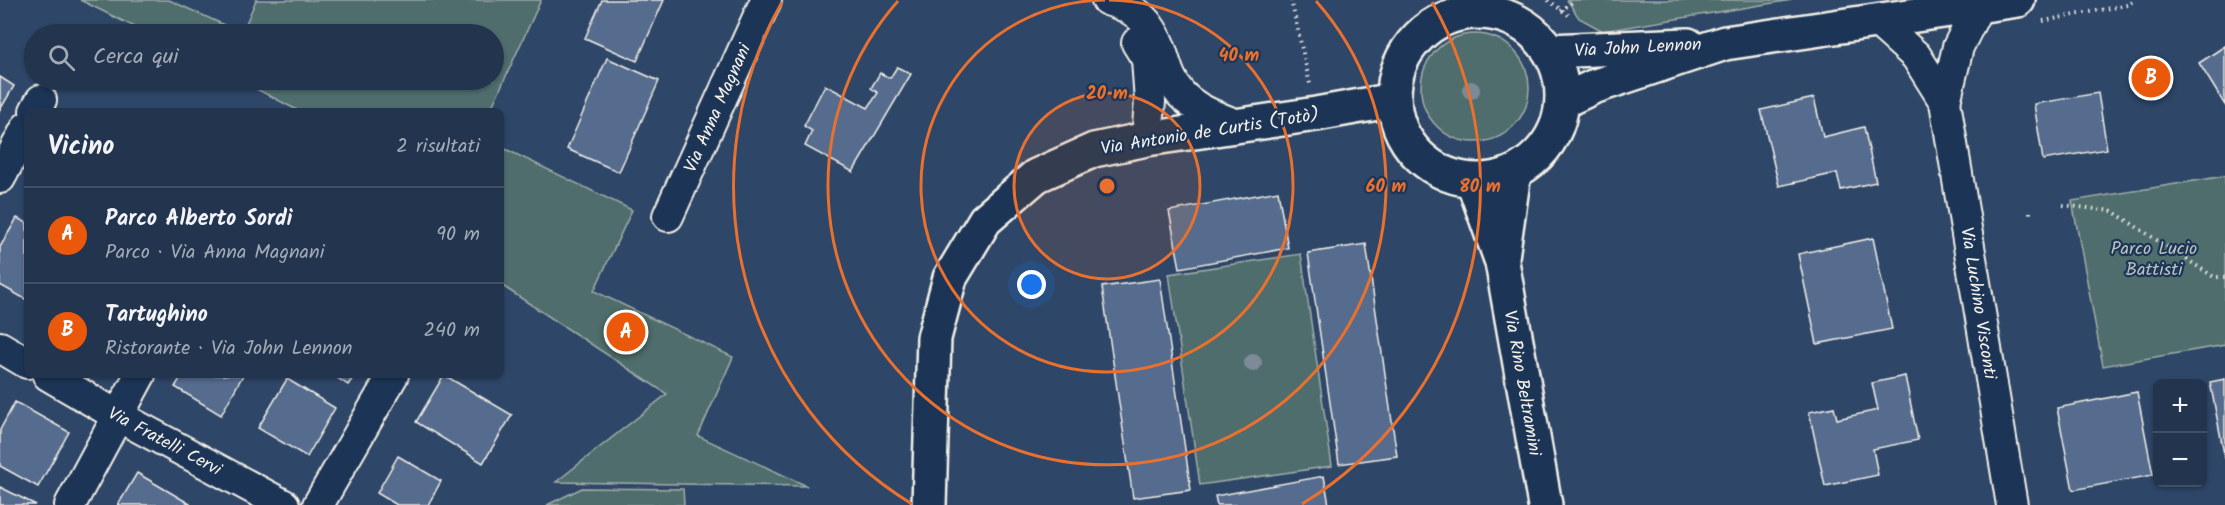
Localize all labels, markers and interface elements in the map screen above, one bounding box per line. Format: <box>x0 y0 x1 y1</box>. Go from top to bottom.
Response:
search box <box>24 24 504 90</box>
street label: Via John Lennon <box>1574 31 1702 66</box>
street label: Via Anna Magnani <box>677 39 760 178</box>
text: Cerca qui <box>93 40 179 75</box>
icon: search <box>45 41 78 74</box>
text: 40 m <box>1219 42 1260 71</box>
pin: B <box>2132 56 2170 100</box>
text: 20 m <box>1086 80 1128 109</box>
street label: Via Antonio de Curtis (Totò) <box>1099 101 1322 164</box>
text: Vicino <box>48 126 114 168</box>
text: 2 risultati <box>396 131 480 163</box>
text: 60 m <box>1366 173 1407 202</box>
text: 80 m <box>1459 173 1501 202</box>
centre of rings <box>1097 176 1117 196</box>
text: Parco Alberto Sordi <box>105 202 293 237</box>
text: A <box>61 219 74 251</box>
text: 90 m <box>436 219 480 251</box>
street label: Via Luchino Visconti <box>1951 225 2004 382</box>
park label: Parco Lucio Battisti <box>2111 235 2197 285</box>
text: Parco · Via Anna Magnani <box>105 237 324 269</box>
your location <box>1017 270 1046 299</box>
text: Tartughino <box>105 298 208 333</box>
street label: Via Rino Beltramini <box>1494 308 1549 459</box>
pin: A <box>606 310 646 354</box>
text: B <box>61 315 74 347</box>
text: 240 m <box>423 315 480 347</box>
text: Ristorante · Via John Lennon <box>105 333 353 365</box>
map controls <box>2153 379 2207 487</box>
button: + <box>2153 379 2207 433</box>
street label: Via Fratelli Cervi <box>102 400 227 485</box>
button: − <box>2153 433 2207 487</box>

